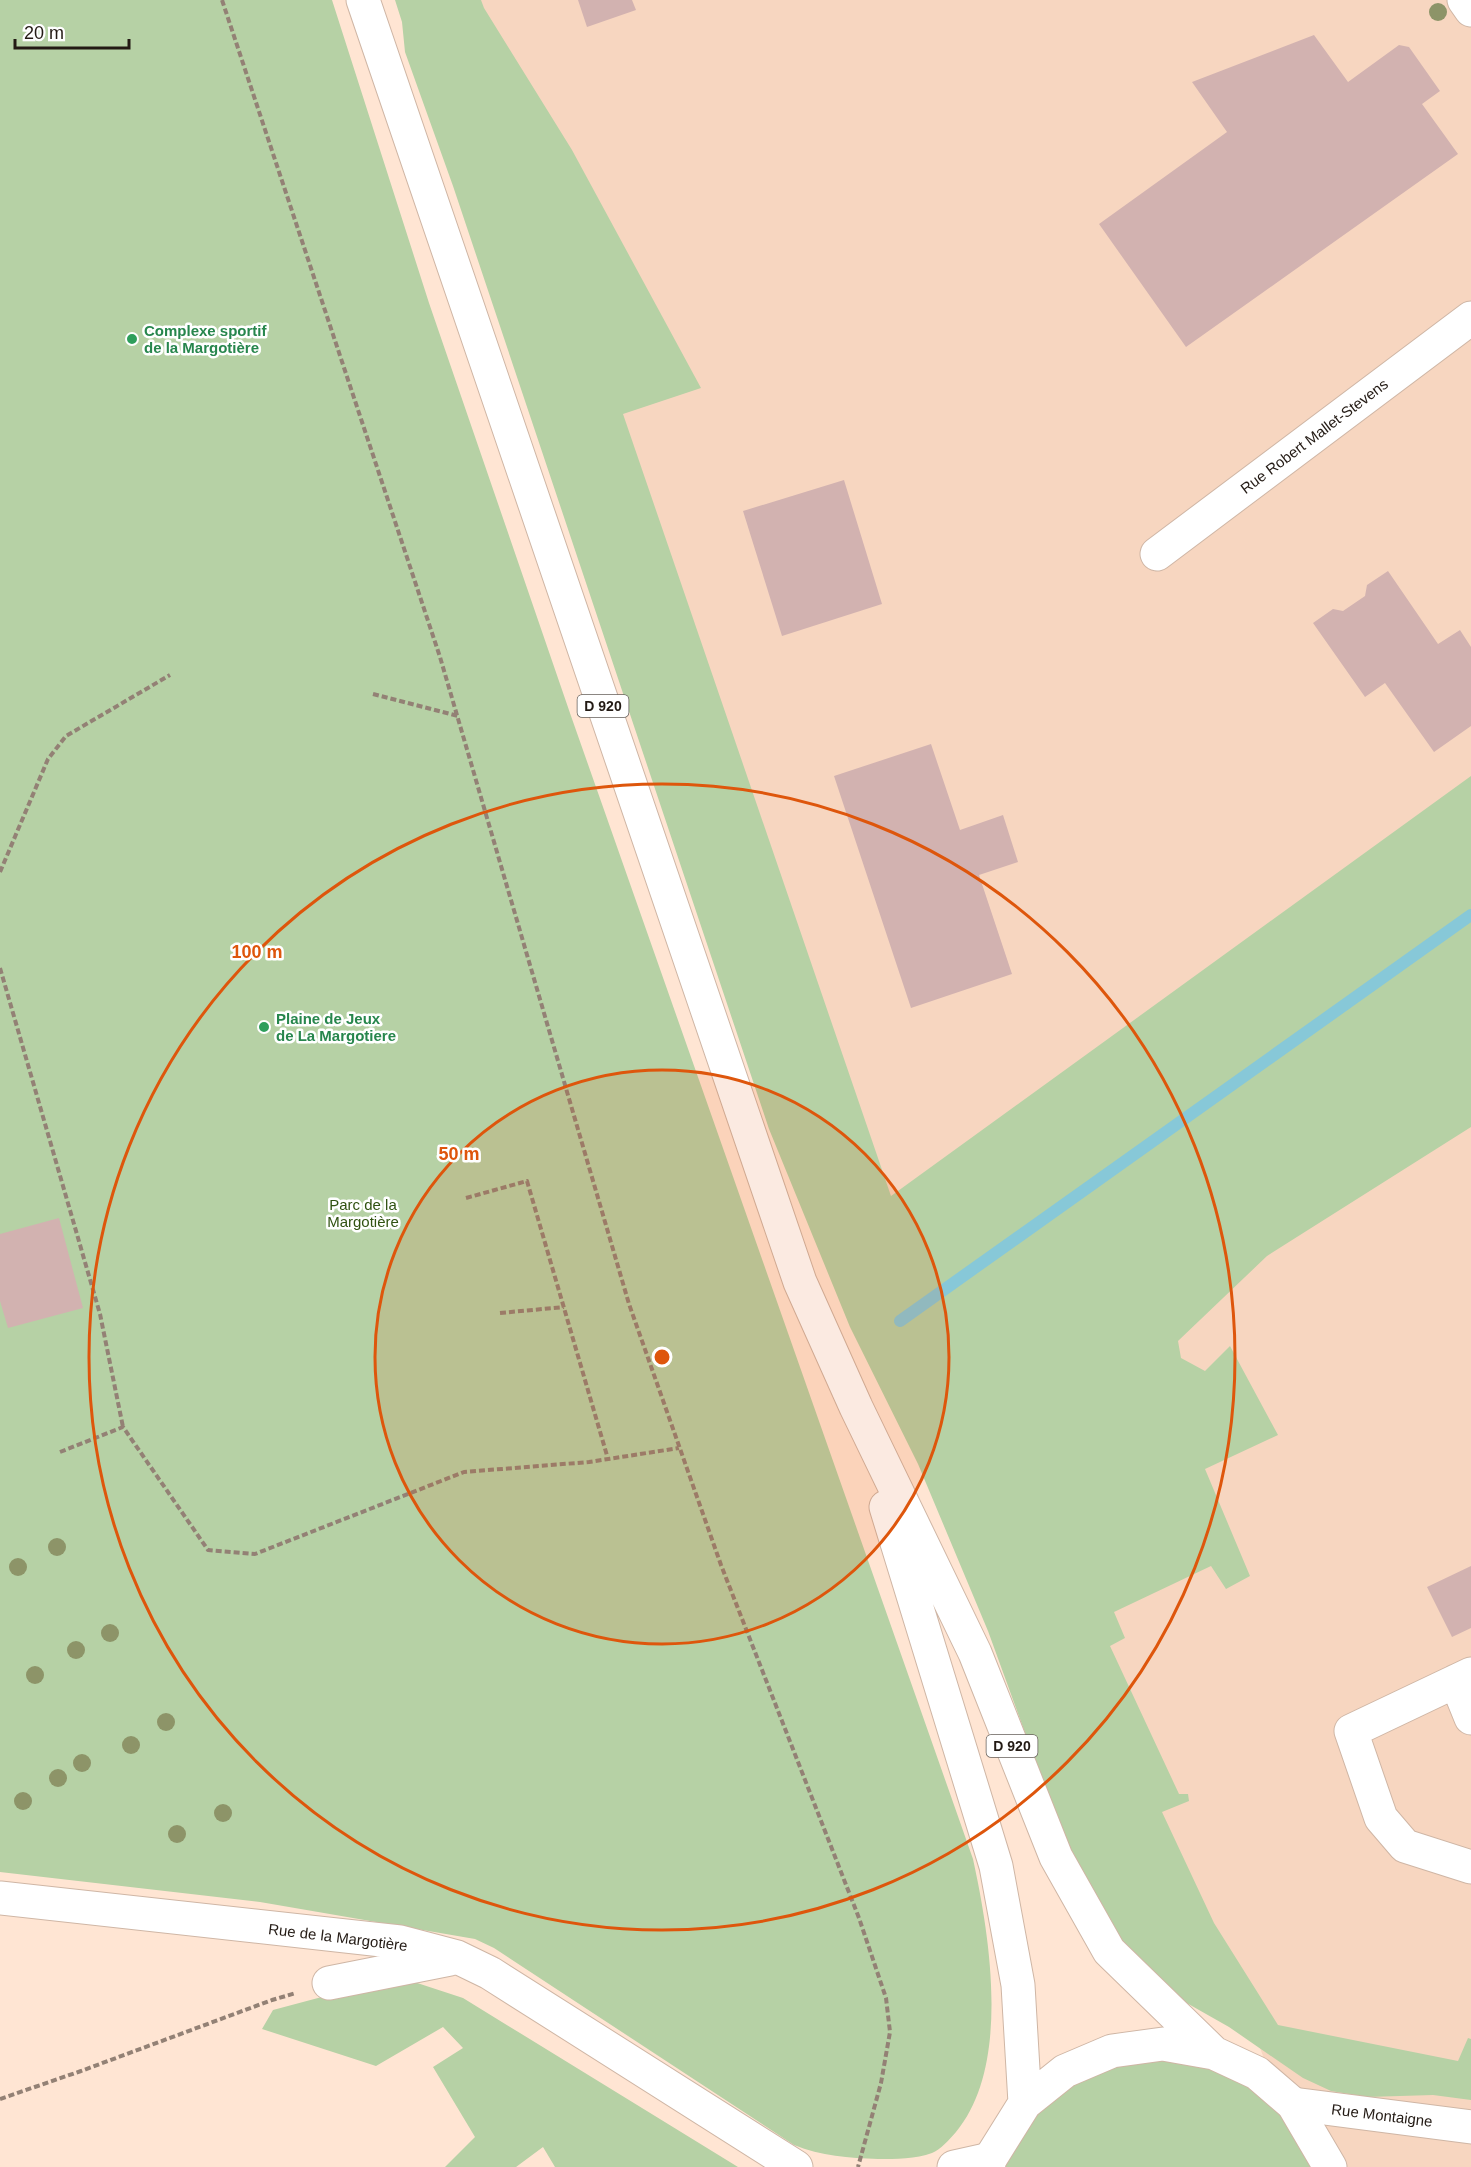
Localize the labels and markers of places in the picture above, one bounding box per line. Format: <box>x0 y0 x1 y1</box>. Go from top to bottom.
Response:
place label: Complexe sportif de la Margotière <box>144 322 268 356</box>
marker: Complexe sportif de la Margotière <box>125 332 139 346</box>
place label: Plaine de Jeux de La Margotiere <box>276 1010 396 1044</box>
marker: Plaine de Jeux de La Margotiere <box>257 1020 271 1034</box>
centre of rings <box>652 1347 672 1367</box>

